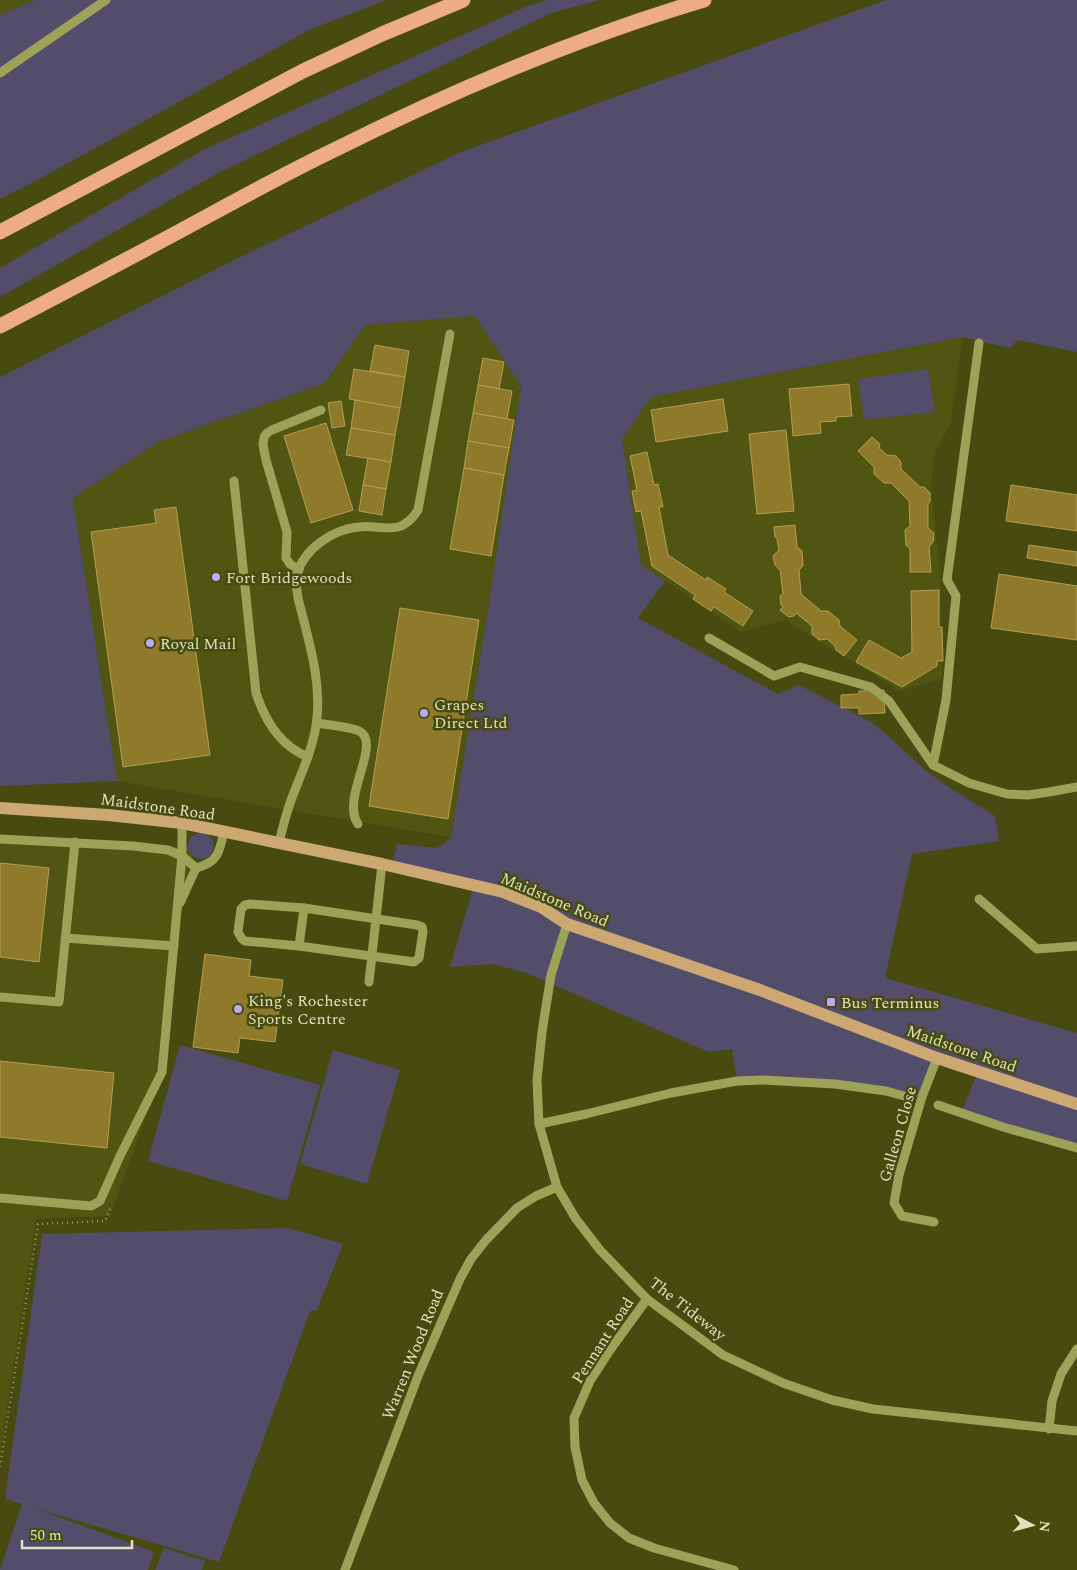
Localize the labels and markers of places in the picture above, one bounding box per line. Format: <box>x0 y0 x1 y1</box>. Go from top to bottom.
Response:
place label: Fort Bridgewoods <box>226 566 353 590</box>
marker: Fort Bridgewoods <box>210 571 222 583</box>
place label: Royal Mail <box>160 632 236 656</box>
marker: Royal Mail <box>144 637 156 649</box>
place label: Grapes Direct Ltd <box>434 693 508 735</box>
marker: Grapes Direct Ltd <box>418 707 430 719</box>
place label: King's Rochester Sports Centre <box>248 989 368 1031</box>
place label: Bus Terminus <box>841 991 939 1015</box>
marker: Bus Terminus <box>825 996 837 1008</box>
marker: King's Rochester Sports Centre <box>232 1003 244 1015</box>

